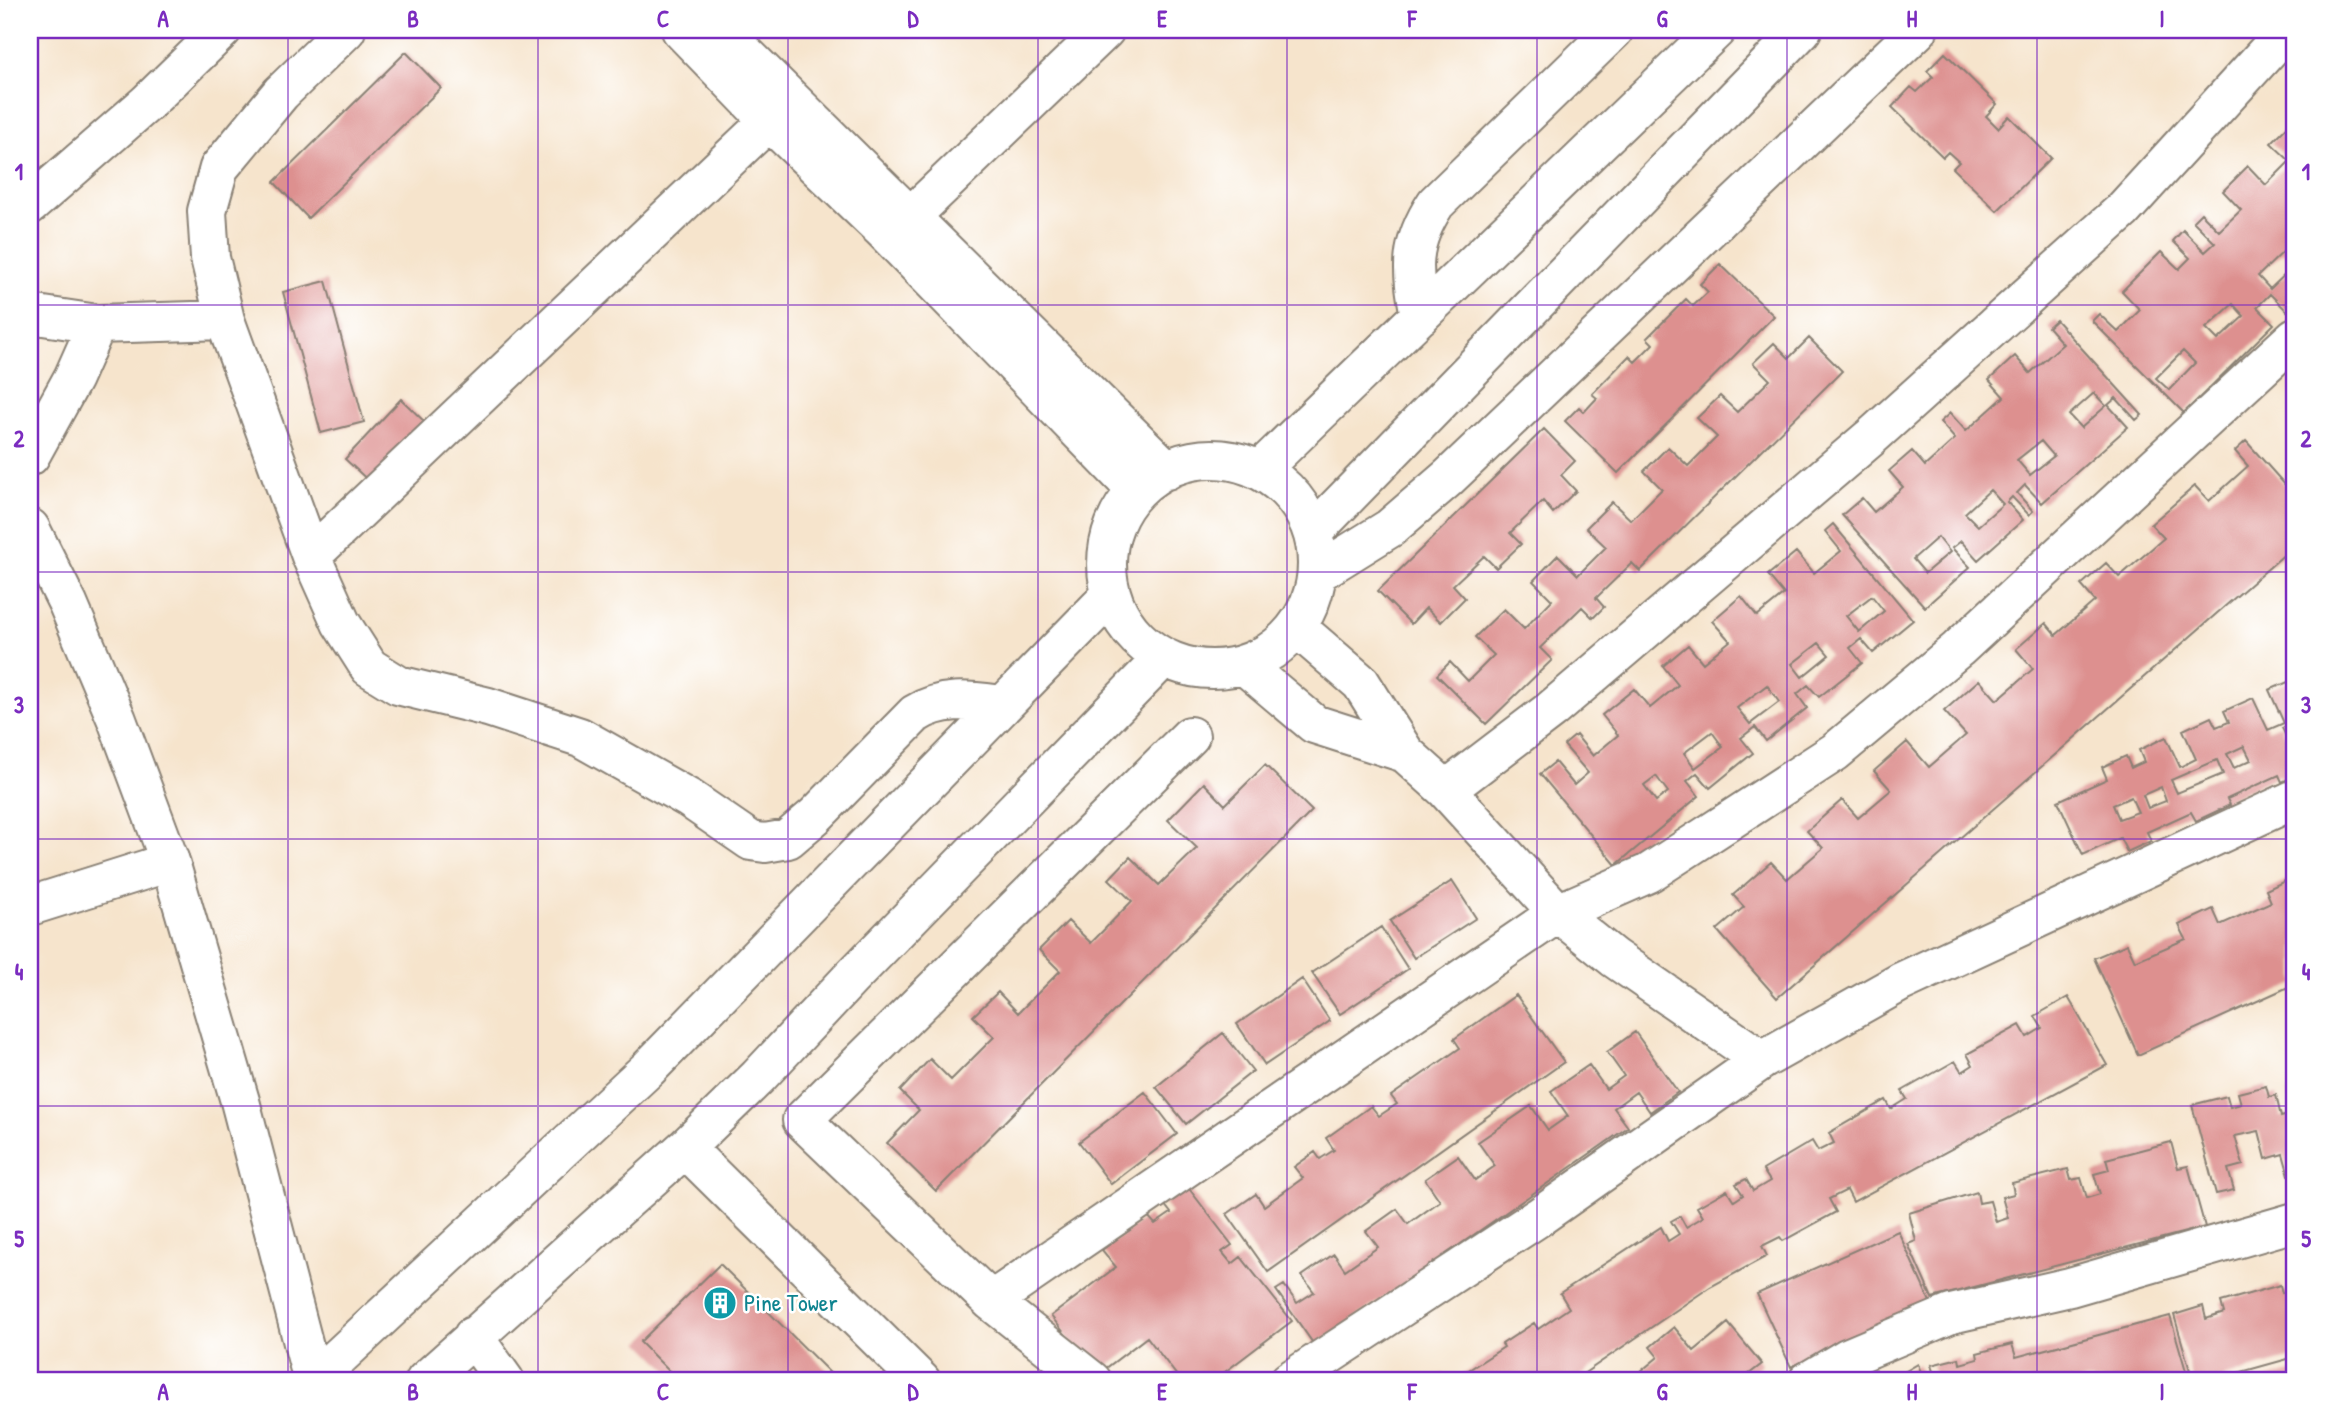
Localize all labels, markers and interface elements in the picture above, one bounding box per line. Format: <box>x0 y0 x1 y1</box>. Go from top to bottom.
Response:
text: A <box>157 3 169 34</box>
text: B <box>407 3 419 34</box>
text: C <box>657 3 669 34</box>
text: D <box>908 3 920 34</box>
text: E <box>1157 3 1168 34</box>
text: F <box>1407 3 1418 34</box>
text: G <box>1656 3 1668 34</box>
text: H <box>1907 3 1918 34</box>
text: I <box>2159 3 2165 34</box>
text: 1 <box>15 156 23 187</box>
text: 1 <box>2302 156 2310 187</box>
text: 2 <box>14 423 25 454</box>
text: 2 <box>2301 423 2312 454</box>
text: 3 <box>14 689 24 720</box>
text: 3 <box>2301 689 2311 720</box>
text: 4 <box>15 956 24 987</box>
text: 4 <box>2302 956 2311 987</box>
text: 5 <box>14 1223 24 1254</box>
text: 5 <box>2301 1223 2311 1254</box>
building icon: Pine Tower <box>701 1284 739 1322</box>
place label: Pine Tower <box>744 1286 838 1318</box>
text: A <box>157 1376 169 1407</box>
text: B <box>407 1376 419 1407</box>
text: C <box>657 1376 669 1407</box>
text: D <box>908 1376 920 1407</box>
text: E <box>1157 1376 1168 1407</box>
text: F <box>1407 1376 1418 1407</box>
text: G <box>1656 1376 1668 1407</box>
text: H <box>1907 1376 1918 1407</box>
text: I <box>2159 1376 2165 1407</box>

